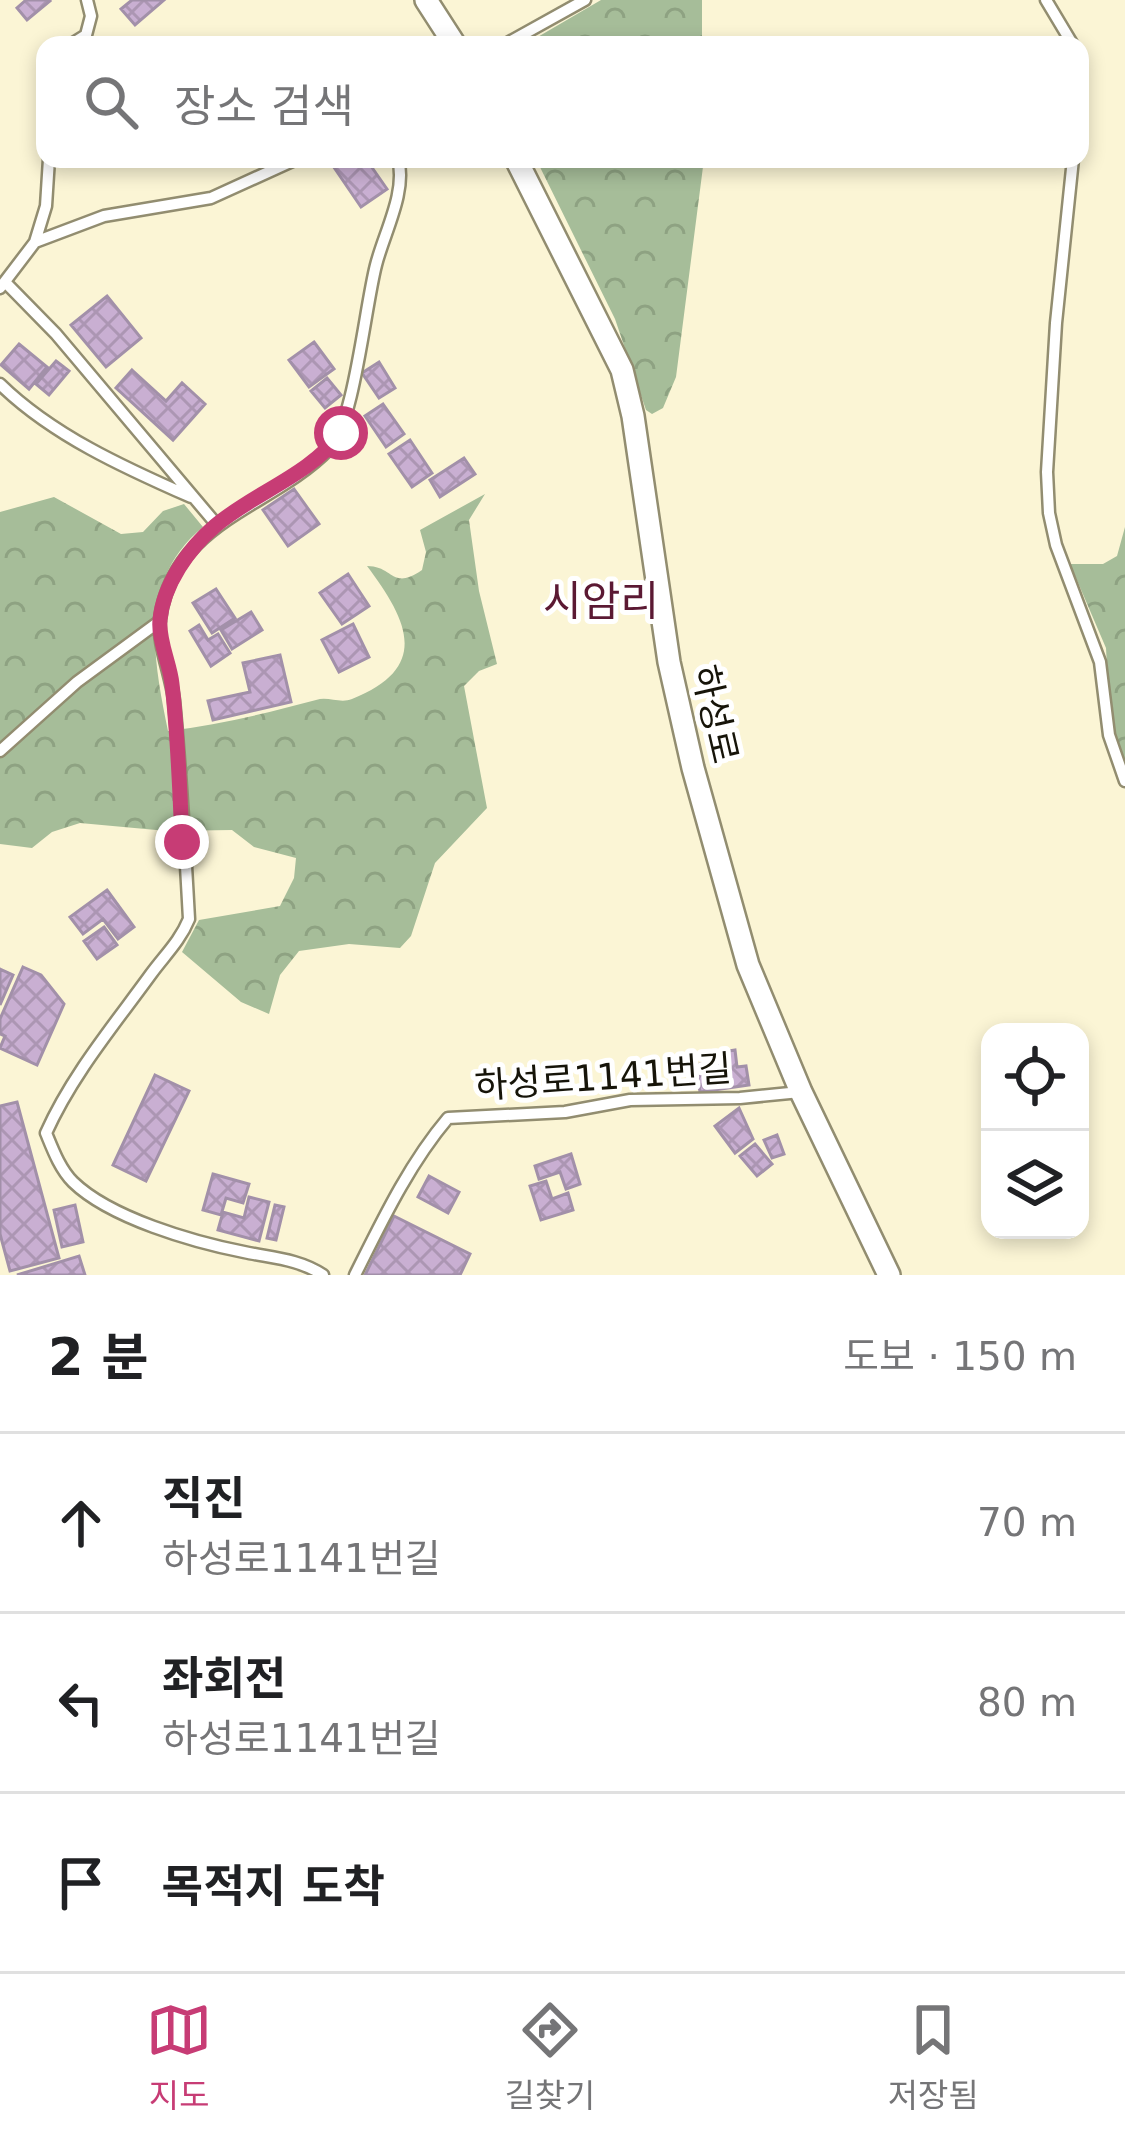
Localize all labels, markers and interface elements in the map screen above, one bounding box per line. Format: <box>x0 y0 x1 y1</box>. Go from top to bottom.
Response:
search box <box>36 36 1089 168</box>
icon: search <box>78 69 144 135</box>
text: 장소 검색 <box>174 80 354 133</box>
route start <box>314 406 368 460</box>
district label: 시암리 <box>543 577 659 626</box>
street label: 하성로 <box>684 661 746 767</box>
route end <box>155 815 209 869</box>
map controls <box>981 1023 1089 1239</box>
button: locate <box>981 1023 1089 1131</box>
street label: 하성로1141번길 <box>473 1048 733 1106</box>
button: layers <box>981 1131 1089 1239</box>
text: 2 분 <box>48 1328 148 1387</box>
text: 도보 · 150 m <box>843 1334 1077 1379</box>
text: 직진 <box>162 1472 245 1525</box>
icon: ahead <box>48 1490 114 1556</box>
text: 70 m <box>977 1500 1077 1545</box>
text: 하성로1141번길 <box>162 1536 441 1581</box>
text: 좌회전 <box>162 1652 286 1705</box>
icon: left <box>48 1670 114 1736</box>
text: 80 m <box>977 1680 1077 1725</box>
text: 하성로1141번길 <box>162 1716 441 1761</box>
icon: arrive <box>48 1850 114 1916</box>
text: 목적지 도착 <box>162 1860 385 1913</box>
tab: 지도 <box>146 1997 212 2117</box>
tab: 길찾기 <box>504 1997 595 2117</box>
tab: 저장됨 <box>888 1997 979 2117</box>

